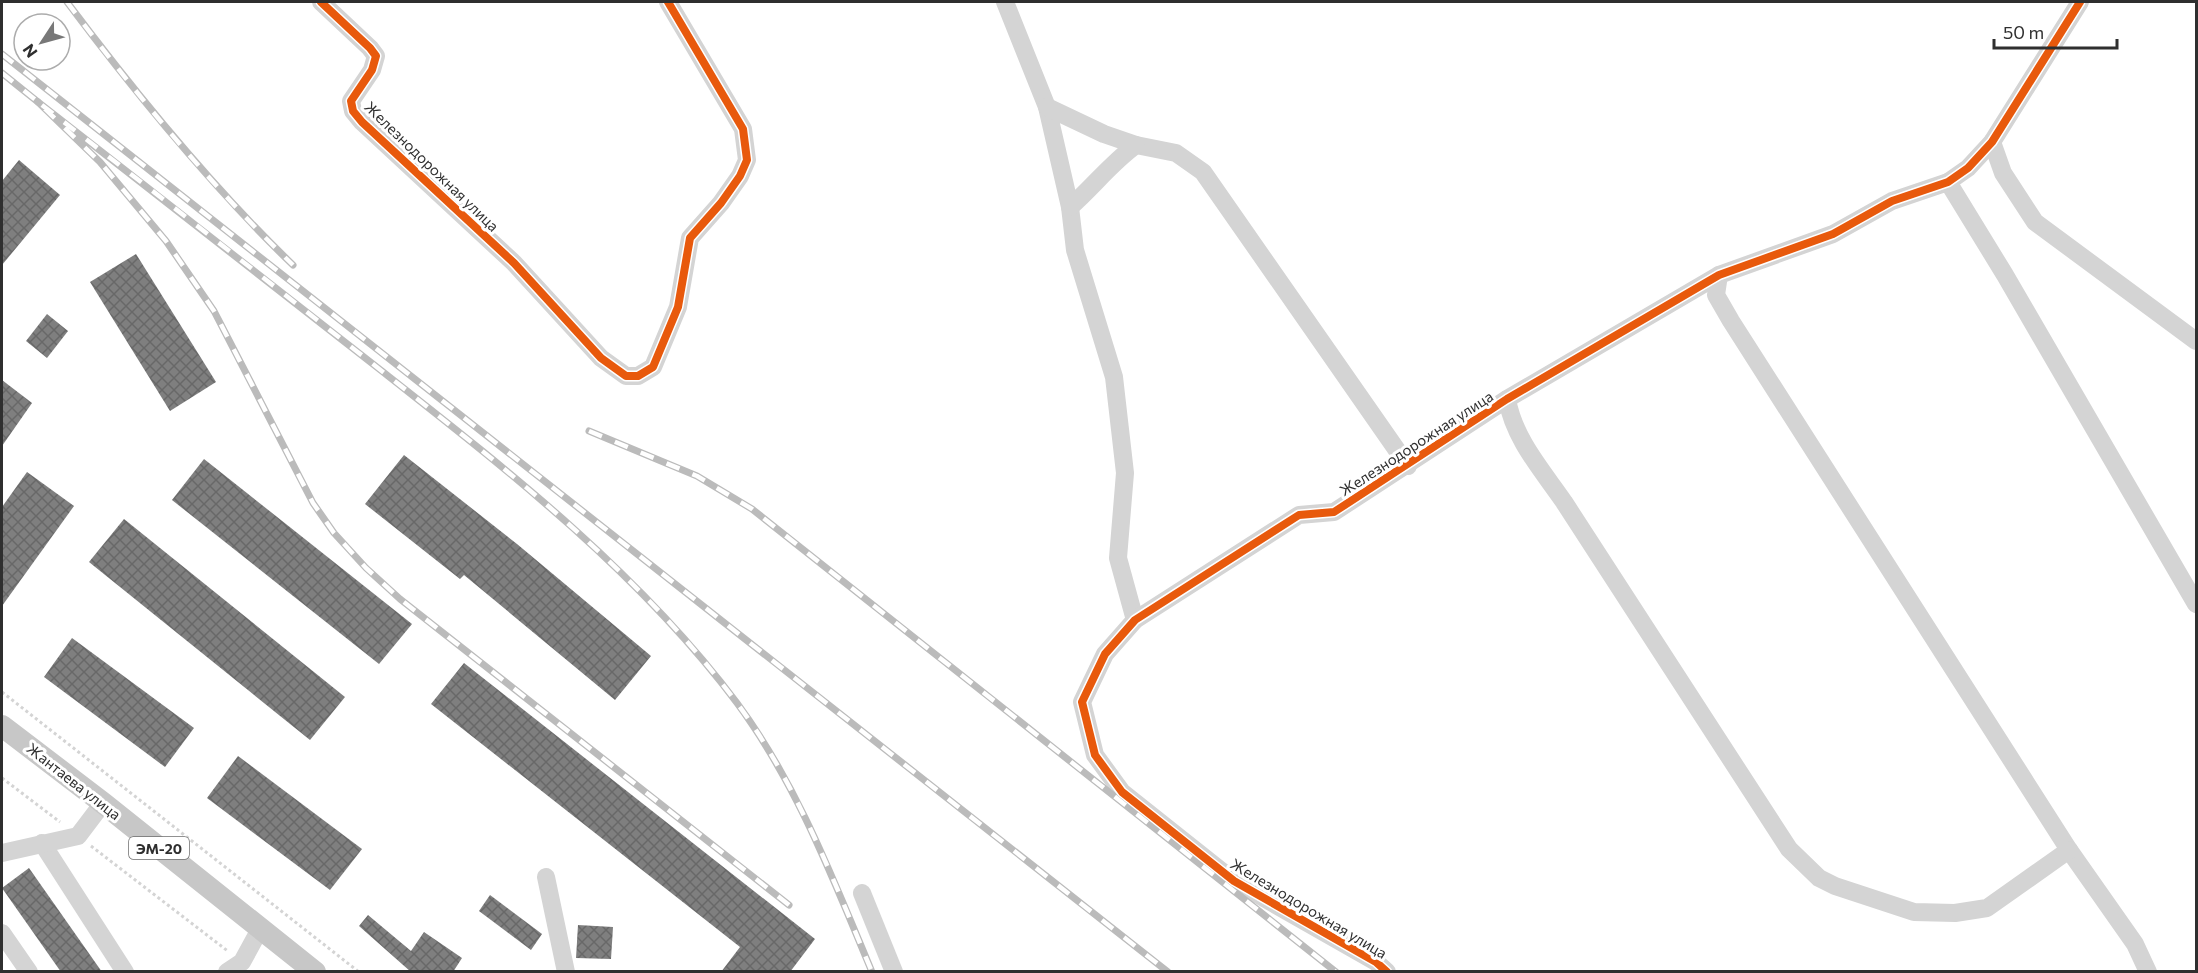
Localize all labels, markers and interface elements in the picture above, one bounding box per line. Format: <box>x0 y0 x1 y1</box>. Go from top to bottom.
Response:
north arrow <box>12 12 72 72</box>
scale bar <box>1994 12 2117 50</box>
text: 50 m <box>2003 21 2044 43</box>
text: N <box>18 41 41 62</box>
street label: Железнодорожная улица <box>361 97 503 235</box>
street label: Железнодорожная улица <box>1336 387 1496 499</box>
street label: Жантаева улица <box>23 739 125 823</box>
road number: ЭМ-20 <box>129 837 189 859</box>
street label: Железнодорожная улица <box>1228 854 1390 962</box>

